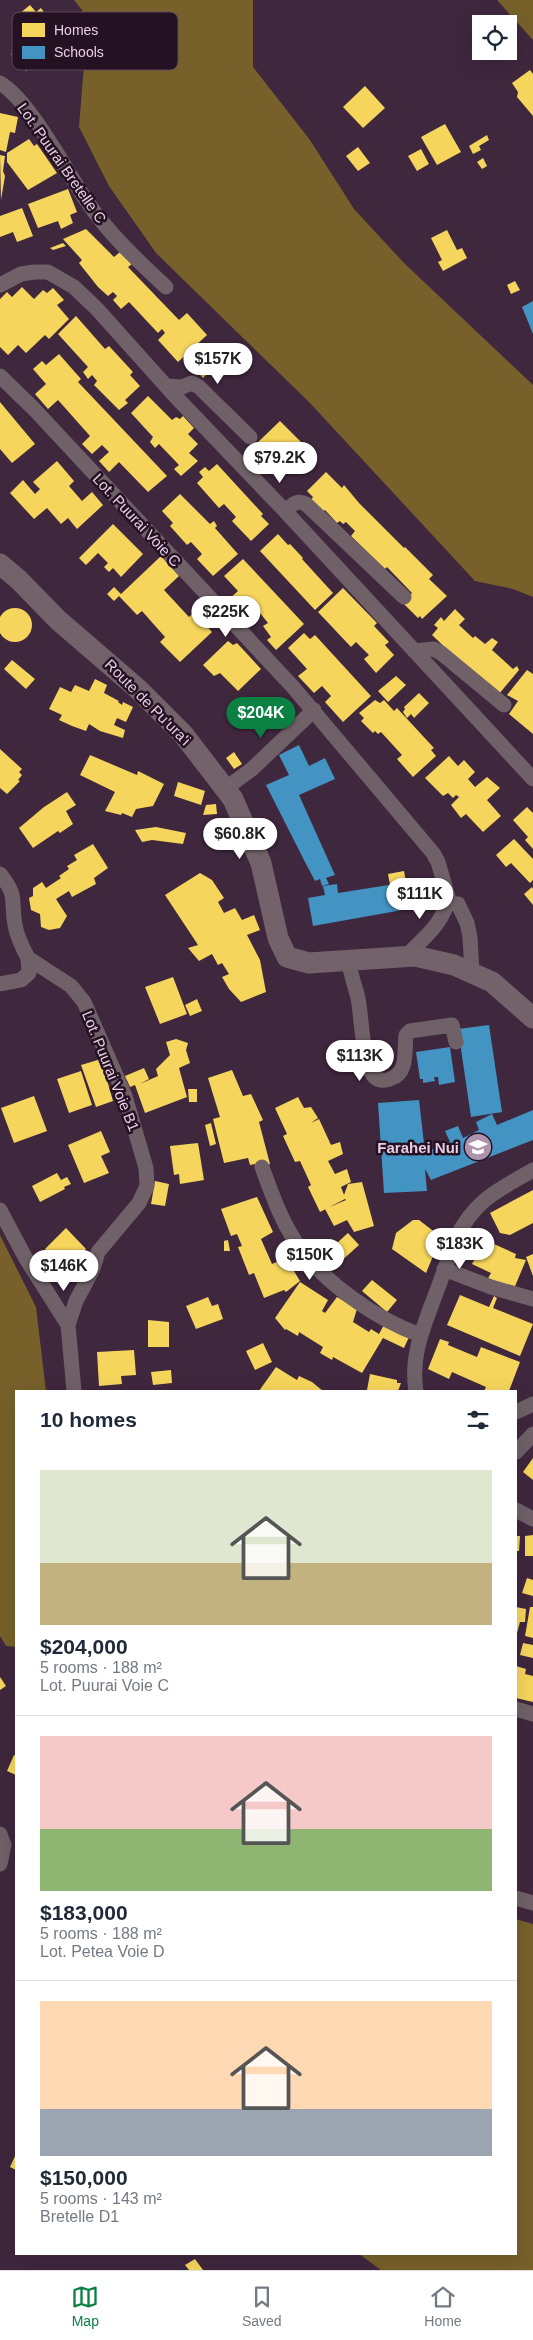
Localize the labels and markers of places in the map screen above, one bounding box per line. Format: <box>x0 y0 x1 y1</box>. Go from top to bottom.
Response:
pin: $157K <box>183 342 253 385</box>
pin: $79.2K <box>239 442 321 484</box>
pin: $225K <box>191 596 261 638</box>
pin: $204K <box>226 696 296 739</box>
pin: $60.8K <box>199 818 281 860</box>
pin: $111K <box>385 878 455 920</box>
pin: $113K <box>325 1040 395 1082</box>
school or university icon: Farahei Nui <box>463 1132 493 1162</box>
place label: Farahei Nui <box>377 1139 459 1156</box>
pin: $183K <box>425 1228 495 1270</box>
pin: $150K <box>275 1238 345 1281</box>
pin: $146K <box>29 1250 99 1292</box>

